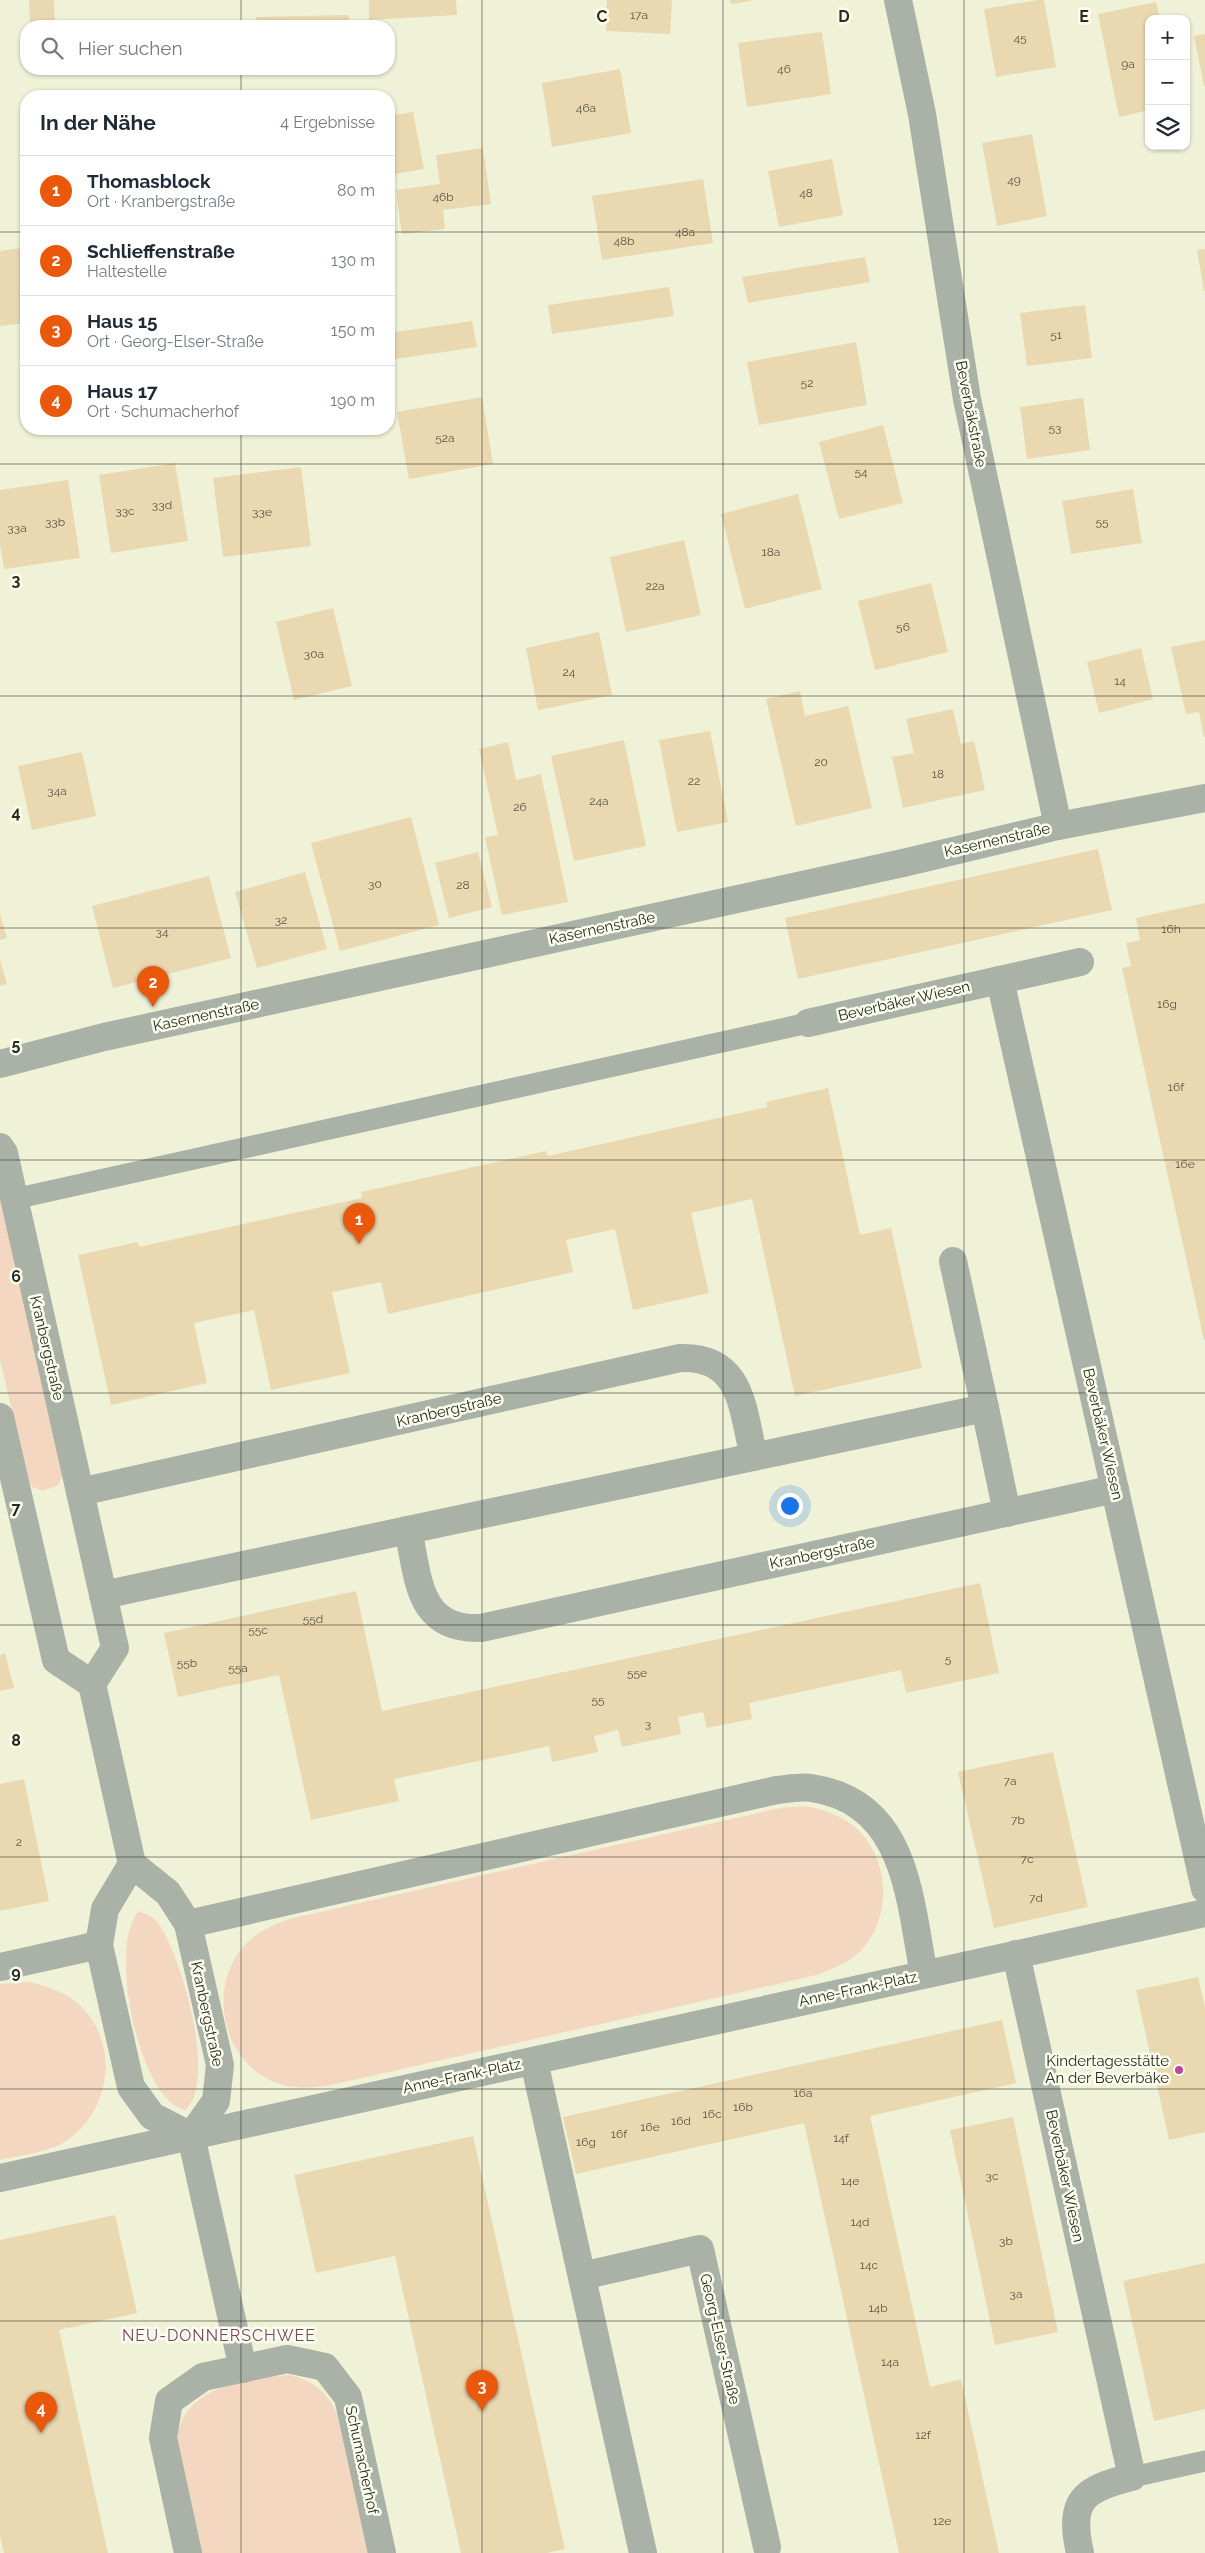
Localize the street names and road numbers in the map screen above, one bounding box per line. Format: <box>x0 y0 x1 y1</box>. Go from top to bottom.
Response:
street label: Beverbäkstraße <box>952 359 990 469</box>
street label: Kasernenstraße <box>942 819 1052 861</box>
street label: Kasernenstraße <box>547 908 657 948</box>
street label: Beverbäker Wiesen <box>836 977 972 1025</box>
street label: Kasernenstraße <box>151 995 261 1035</box>
street label: Kranbergstraße <box>26 1294 68 1402</box>
street label: Beverbäker Wiesen <box>1079 1366 1127 1502</box>
street label: Kranbergstraße <box>395 1389 503 1431</box>
street label: Kranbergstraße <box>768 1533 876 1573</box>
street label: Kranbergstraße <box>187 1960 227 2068</box>
street label: Anne-Frank-Platz <box>797 1968 919 2010</box>
street label: Anne-Frank-Platz <box>401 2055 523 2097</box>
street label: Beverbäker Wiesen <box>1042 2108 1088 2244</box>
street label: Georg-Elser-Straße <box>696 2272 744 2406</box>
street label: Schumacherhof <box>342 2404 383 2517</box>

